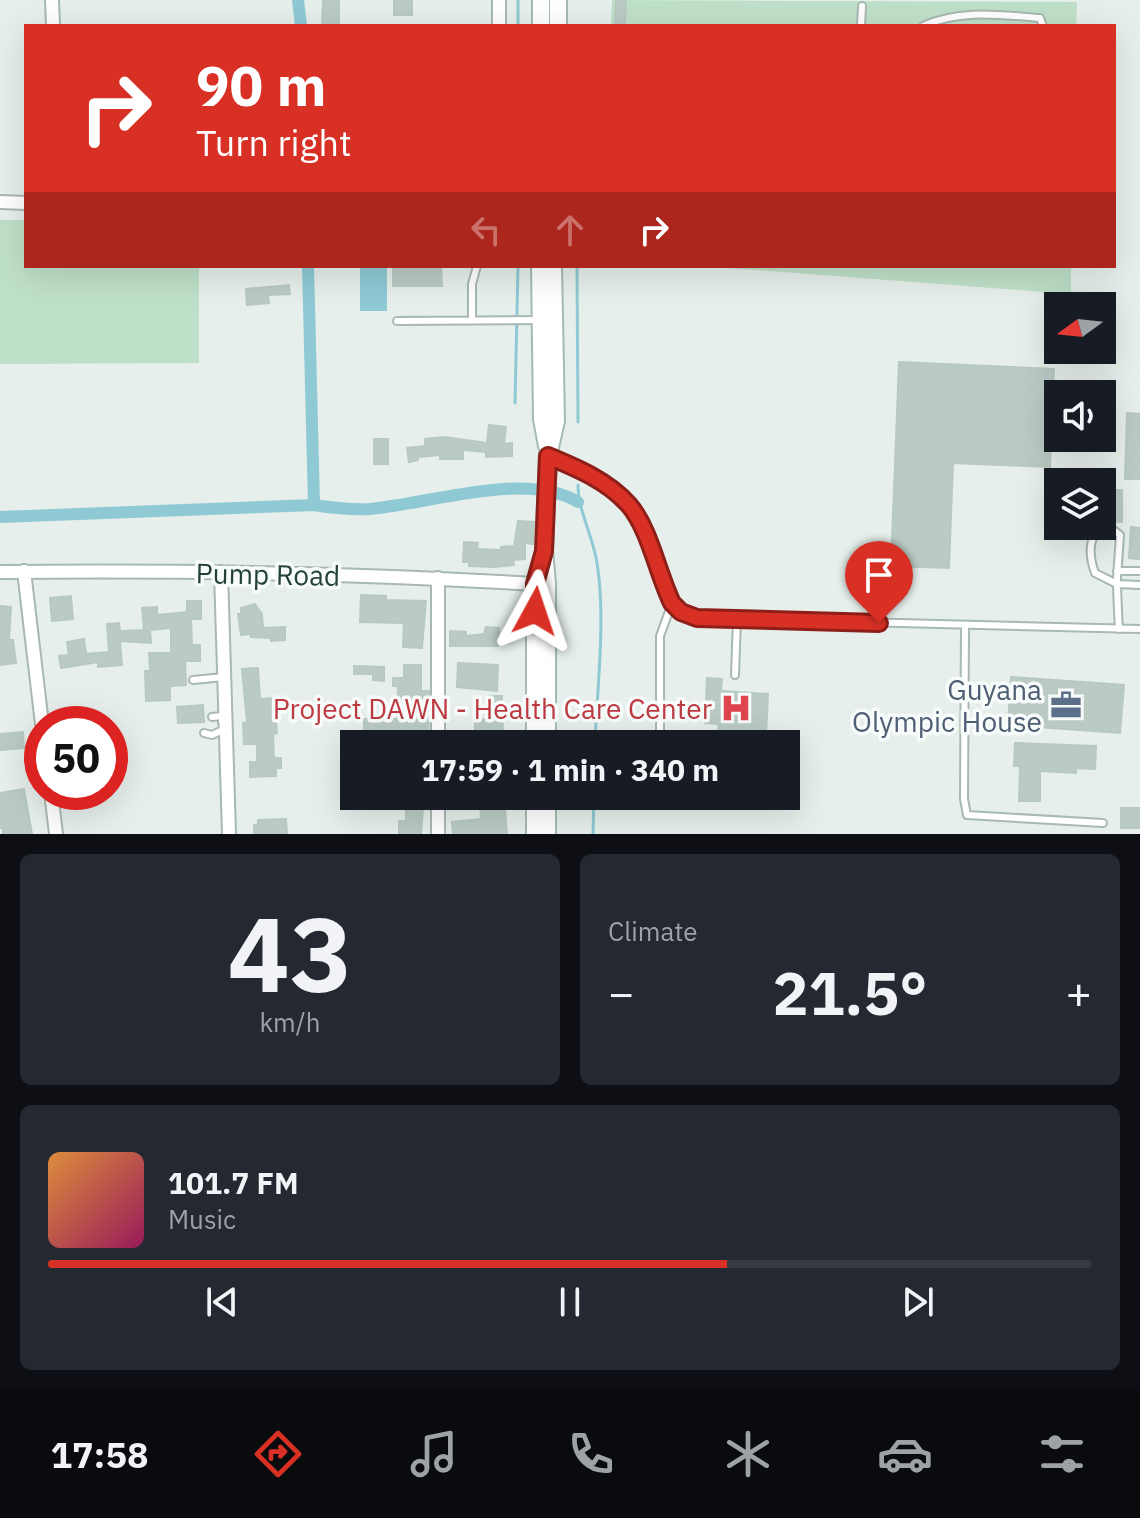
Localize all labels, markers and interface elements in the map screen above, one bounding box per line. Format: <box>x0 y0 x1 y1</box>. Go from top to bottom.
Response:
text: 90 m <box>196 49 326 121</box>
icon: right <box>64 56 168 160</box>
text: Turn right <box>196 119 352 166</box>
icon: left <box>464 208 508 252</box>
icon: ahead <box>548 208 592 252</box>
icon: right <box>632 208 676 252</box>
north arrow <box>1044 292 1116 364</box>
map controls <box>1044 292 1116 540</box>
button: sound <box>1044 380 1116 452</box>
button: layers <box>1044 468 1116 540</box>
pin <box>845 541 913 623</box>
icon: arrive <box>857 553 901 597</box>
street label: Pump Road <box>195 554 341 594</box>
position arrow <box>493 569 577 653</box>
place label: Guyana Olympic House <box>852 671 1042 740</box>
office icon: Guyana Olympic House <box>1049 688 1083 722</box>
place label: Project DAWN - Health Care Center <box>273 690 712 727</box>
hospital icon: Project DAWN - Health Care Center <box>719 691 753 725</box>
speed limit sign: 50 <box>24 706 128 810</box>
text: 17:59 · 1 min · 340 m <box>421 750 719 789</box>
text: 43 <box>228 885 352 1021</box>
text: Climate <box>608 914 698 948</box>
text: 21.5° <box>773 953 927 1032</box>
text: − <box>608 964 634 1021</box>
text: + <box>1066 964 1092 1021</box>
text: km/h <box>259 1005 321 1039</box>
text: 101.7 FM <box>168 1163 299 1202</box>
text: Music <box>168 1202 236 1236</box>
icon: previous <box>200 1280 244 1324</box>
icon: pause <box>548 1280 592 1324</box>
icon: next <box>896 1280 940 1324</box>
icon: directions <box>250 1426 306 1482</box>
icon: music <box>406 1426 462 1482</box>
icon: phone <box>563 1426 619 1482</box>
icon: climate <box>720 1426 776 1482</box>
icon: car <box>877 1426 933 1482</box>
icon: filters <box>1034 1426 1090 1482</box>
text: 17:58 <box>50 1431 149 1478</box>

